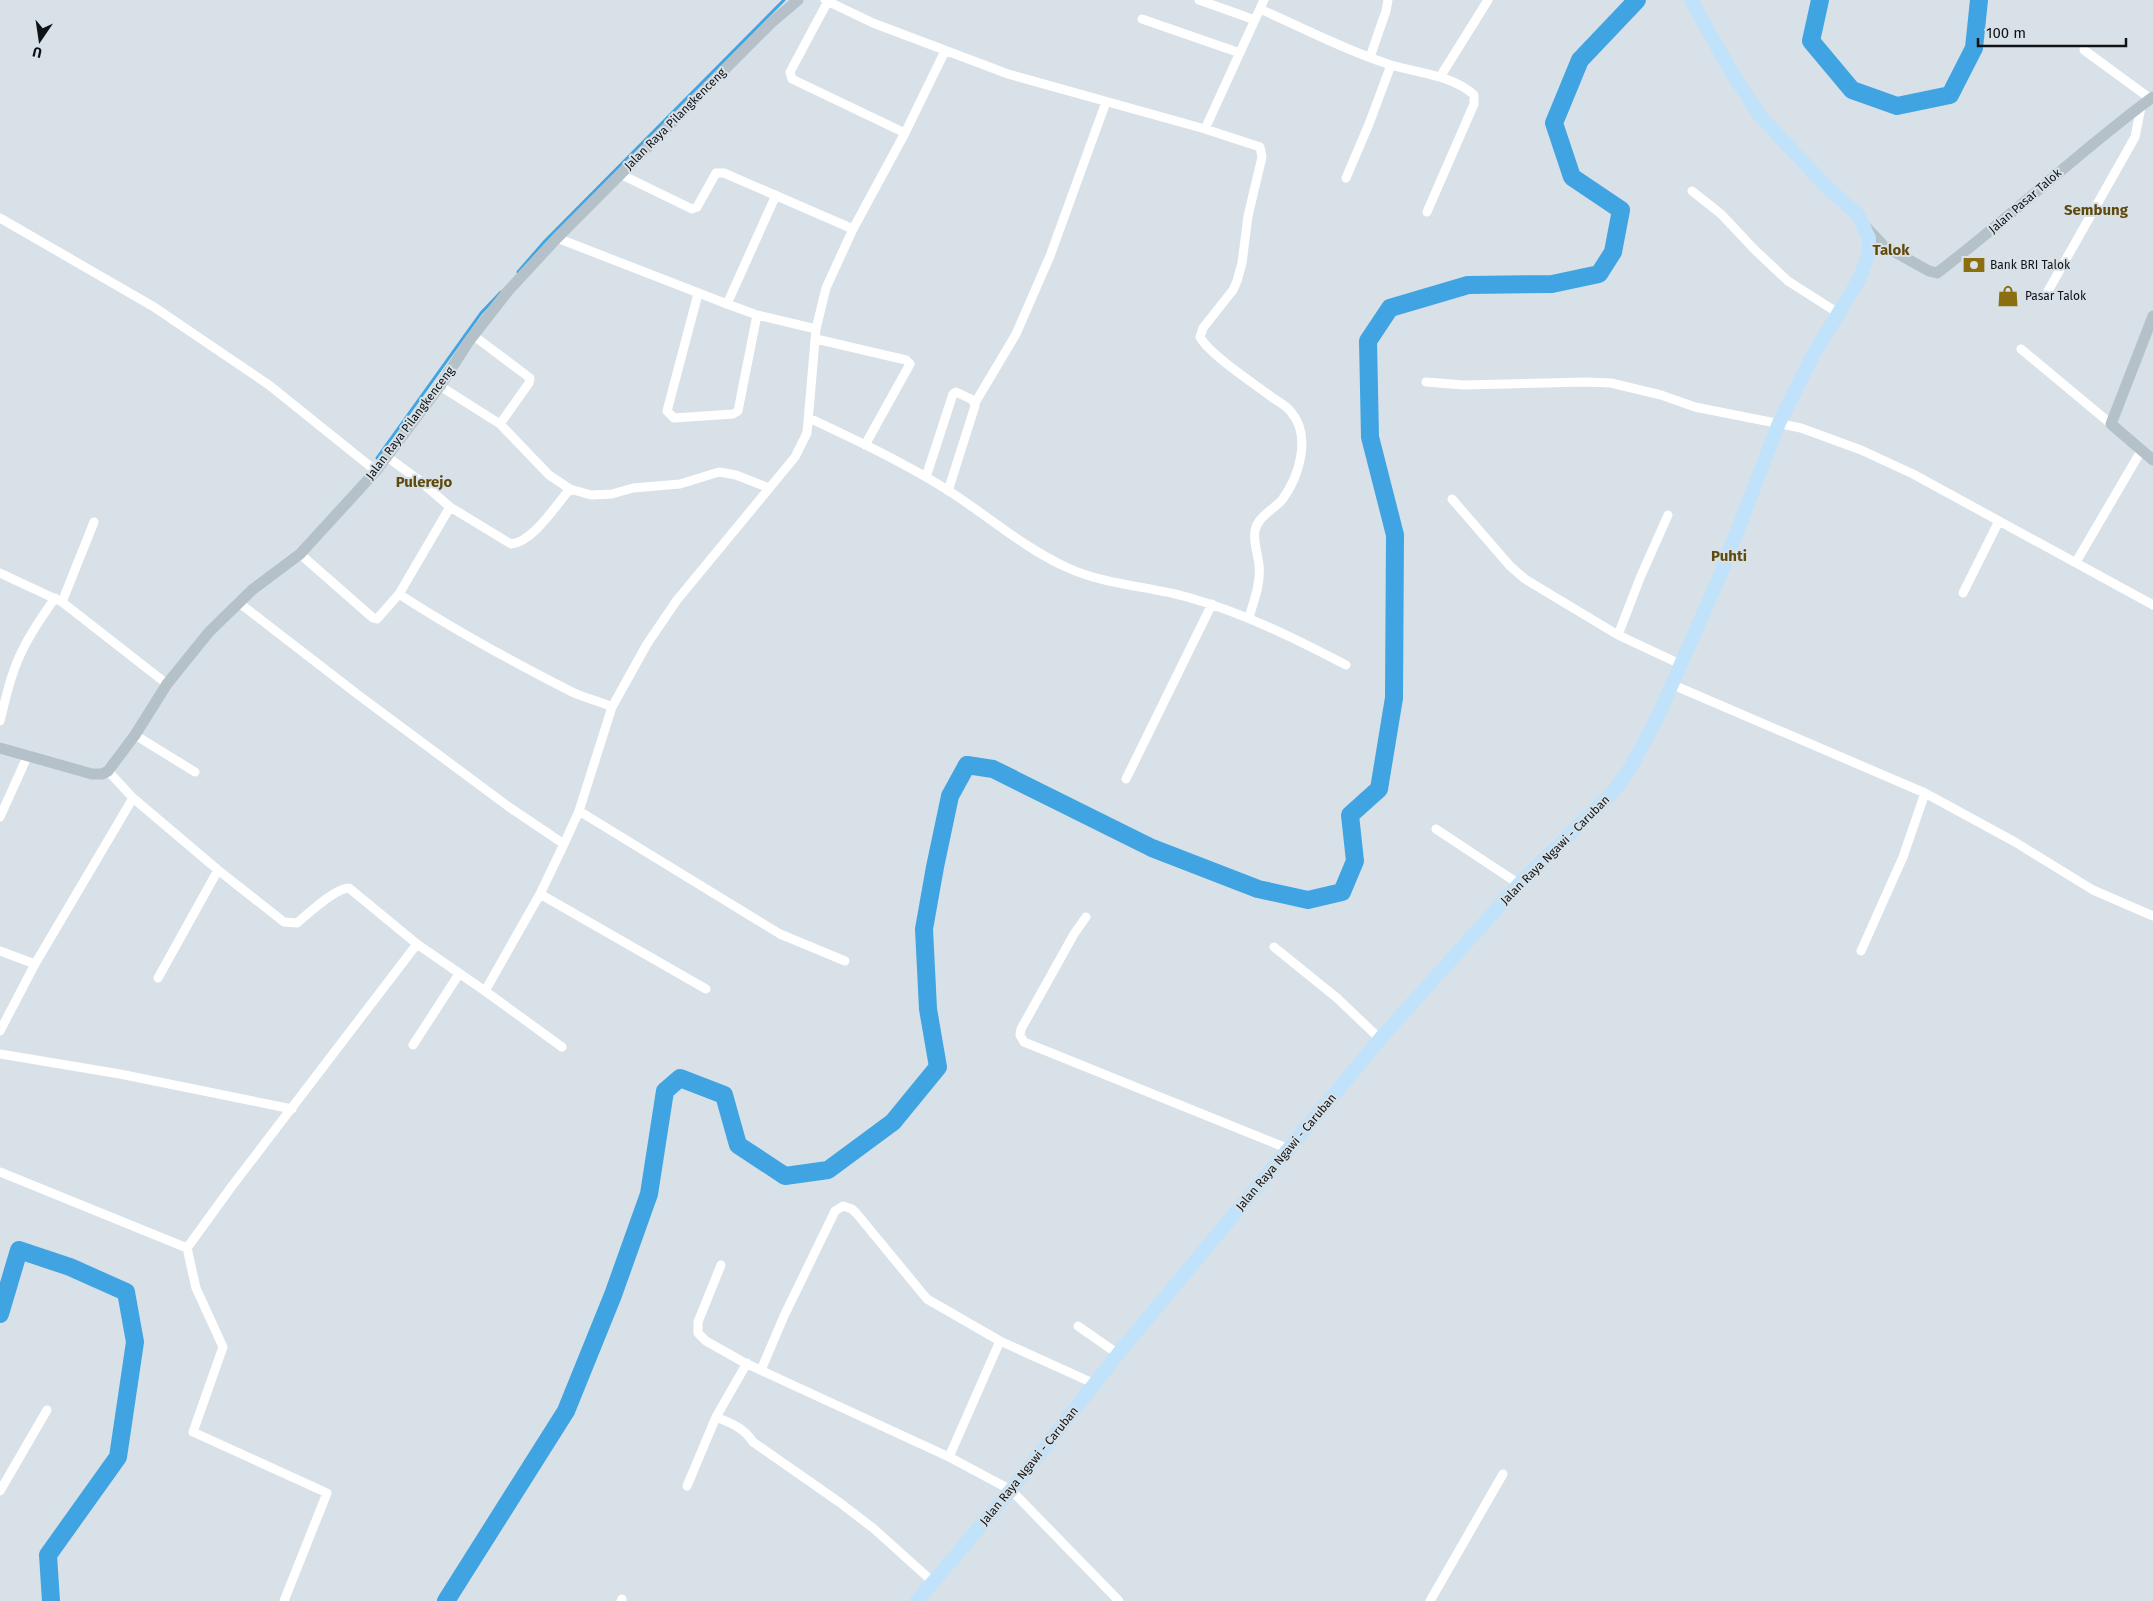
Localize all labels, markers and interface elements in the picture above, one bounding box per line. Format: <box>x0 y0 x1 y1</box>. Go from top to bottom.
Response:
north arrow <box>15 15 65 65</box>
scale bar <box>1978 15 2126 47</box>
text: 100 m <box>1986 24 2026 42</box>
text: U <box>31 43 44 61</box>
street label: Jalan Raya Pilangkenceng <box>621 65 729 173</box>
street label: Jalan Pasar Talok <box>1986 165 2065 236</box>
district label: Sembung <box>2064 201 2129 219</box>
district label: Talok <box>1873 241 1910 259</box>
bank icon: Bank BRI Talok <box>1961 252 1987 278</box>
place label: Bank BRI Talok <box>1990 258 2071 272</box>
shop icon: Pasar Talok <box>1995 283 2021 309</box>
place label: Pasar Talok <box>2025 289 2087 303</box>
street label: Jalan Raya Pilangkenceng <box>363 363 457 482</box>
district label: Pulerejo <box>396 473 453 491</box>
district label: Puhti <box>1711 547 1747 565</box>
street label: Jalan Raya Ngawi - Caruban <box>1498 793 1612 907</box>
street label: Jalan Raya Ngawi - Caruban <box>1233 1091 1339 1213</box>
street label: Jalan Raya Ngawi - Caruban <box>977 1404 1081 1528</box>

